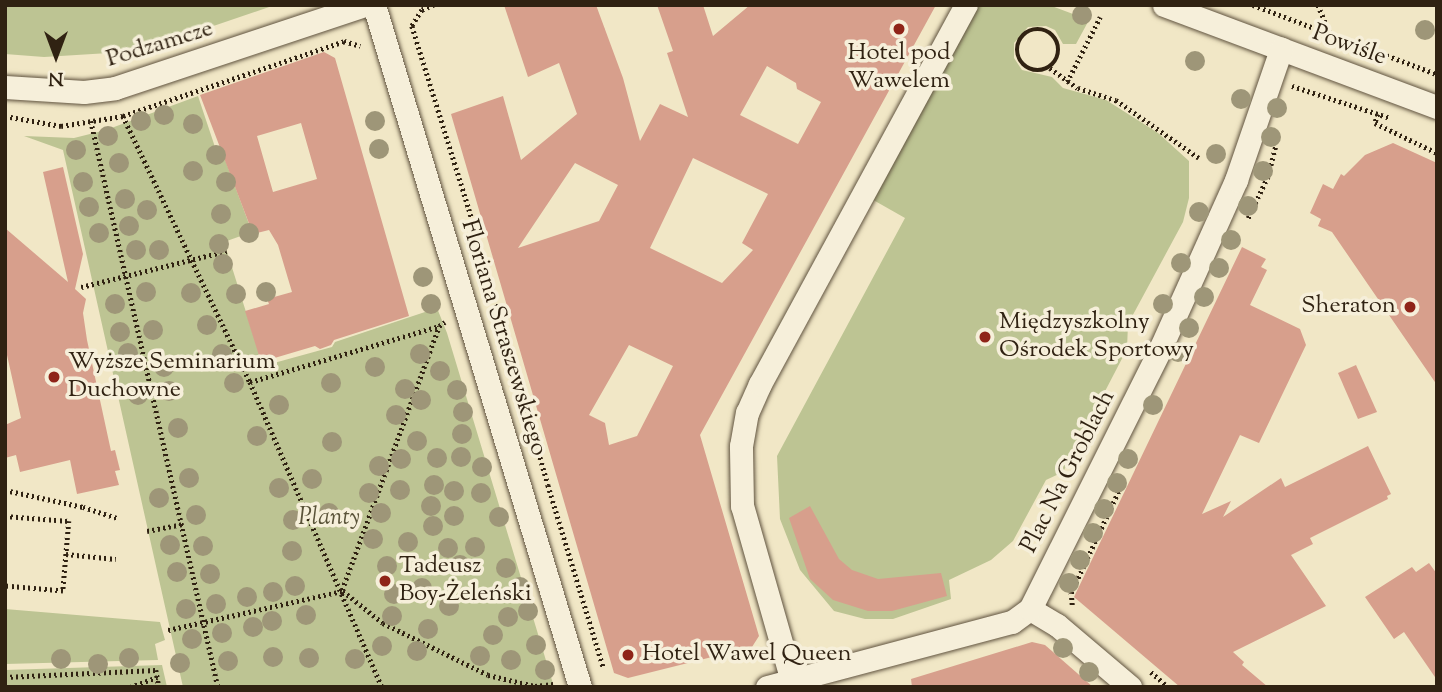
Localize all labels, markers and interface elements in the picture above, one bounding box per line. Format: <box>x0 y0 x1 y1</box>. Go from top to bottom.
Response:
street label: Podzamcze <box>103 15 217 75</box>
street label: Powiśle <box>1308 19 1390 73</box>
north arrow <box>21 21 91 91</box>
marker: Hotel pod Wawelem <box>891 21 907 37</box>
place label: Hotel pod Wawelem <box>847 40 951 96</box>
text: N <box>48 64 64 91</box>
street label: Floriana Straszewskiego <box>453 217 553 459</box>
place label: Sheraton <box>1301 293 1396 321</box>
marker: Sheraton <box>1402 299 1418 315</box>
place label: Międzyszkolny Ośrodek Sportowy <box>999 309 1194 365</box>
marker: Międzyszkolny Ośrodek Sportowy <box>977 329 993 345</box>
place label: Wyższe Seminarium Duchowne <box>68 349 276 405</box>
marker: Wyższe Seminarium Duchowne <box>46 369 62 385</box>
street label: Plac Na Groblach <box>1016 386 1122 558</box>
park label: Planty <box>298 505 360 533</box>
place label: Tadeusz Boy-Żeleński <box>399 553 532 609</box>
marker: Tadeusz Boy-Żeleński <box>377 573 393 589</box>
place label: Hotel Wawel Queen <box>642 641 852 669</box>
marker: Hotel Wawel Queen <box>620 647 636 663</box>

